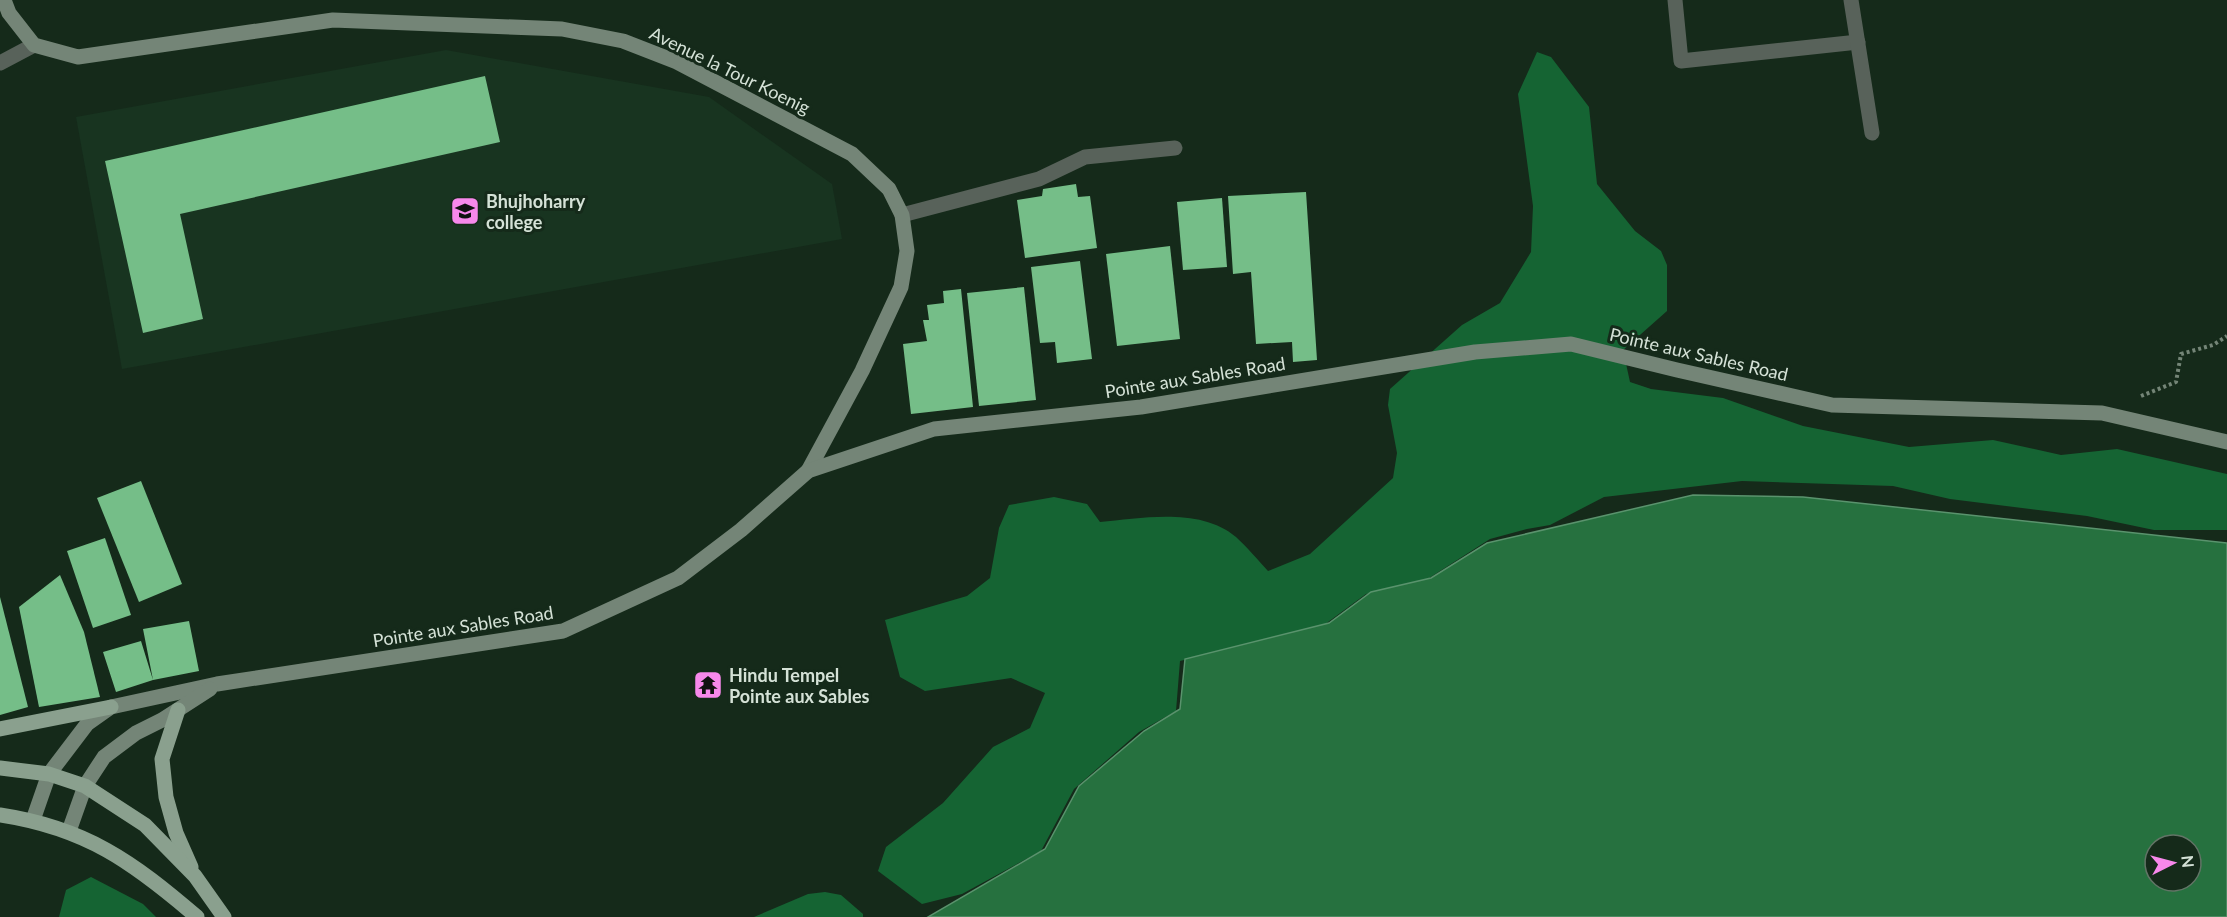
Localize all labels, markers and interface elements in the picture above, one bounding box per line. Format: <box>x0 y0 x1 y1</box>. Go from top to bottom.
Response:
street label: Avenue la Tour Koenig <box>646 22 814 118</box>
place label: Bhujhoharry college <box>486 190 586 233</box>
school or university icon: Bhujhoharry college <box>449 195 481 227</box>
street label: Pointe aux Sables Road <box>1608 323 1790 385</box>
street label: Pointe aux Sables Road <box>1103 352 1287 402</box>
street label: Pointe aux Sables Road <box>371 601 555 651</box>
place label: Hindu Tempel Pointe aux Sables <box>729 664 870 707</box>
temple icon: Hindu Tempel Pointe aux Sables <box>692 669 724 701</box>
north arrow <box>2143 833 2203 893</box>
text: N <box>2178 854 2199 869</box>

